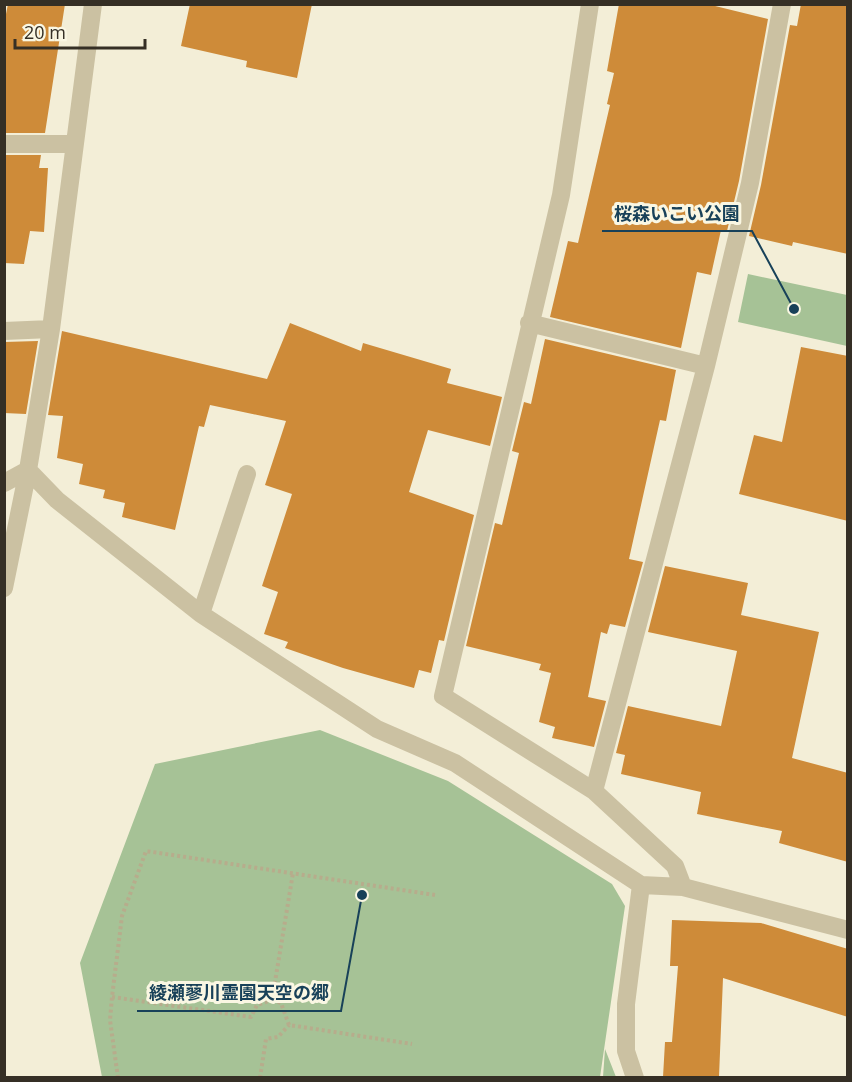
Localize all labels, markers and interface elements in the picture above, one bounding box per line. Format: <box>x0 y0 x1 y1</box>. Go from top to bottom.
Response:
scale bar <box>15 12 146 50</box>
text: 20 m <box>24 20 66 44</box>
callout: 桜森いこい公園 <box>602 195 752 231</box>
text: 桜森いこい公園 <box>614 201 740 225</box>
callout: 綾瀬蓼川霊園天空の郷 <box>137 975 341 1011</box>
text: 綾瀬蓼川霊園天空の郷 <box>149 980 329 1004</box>

